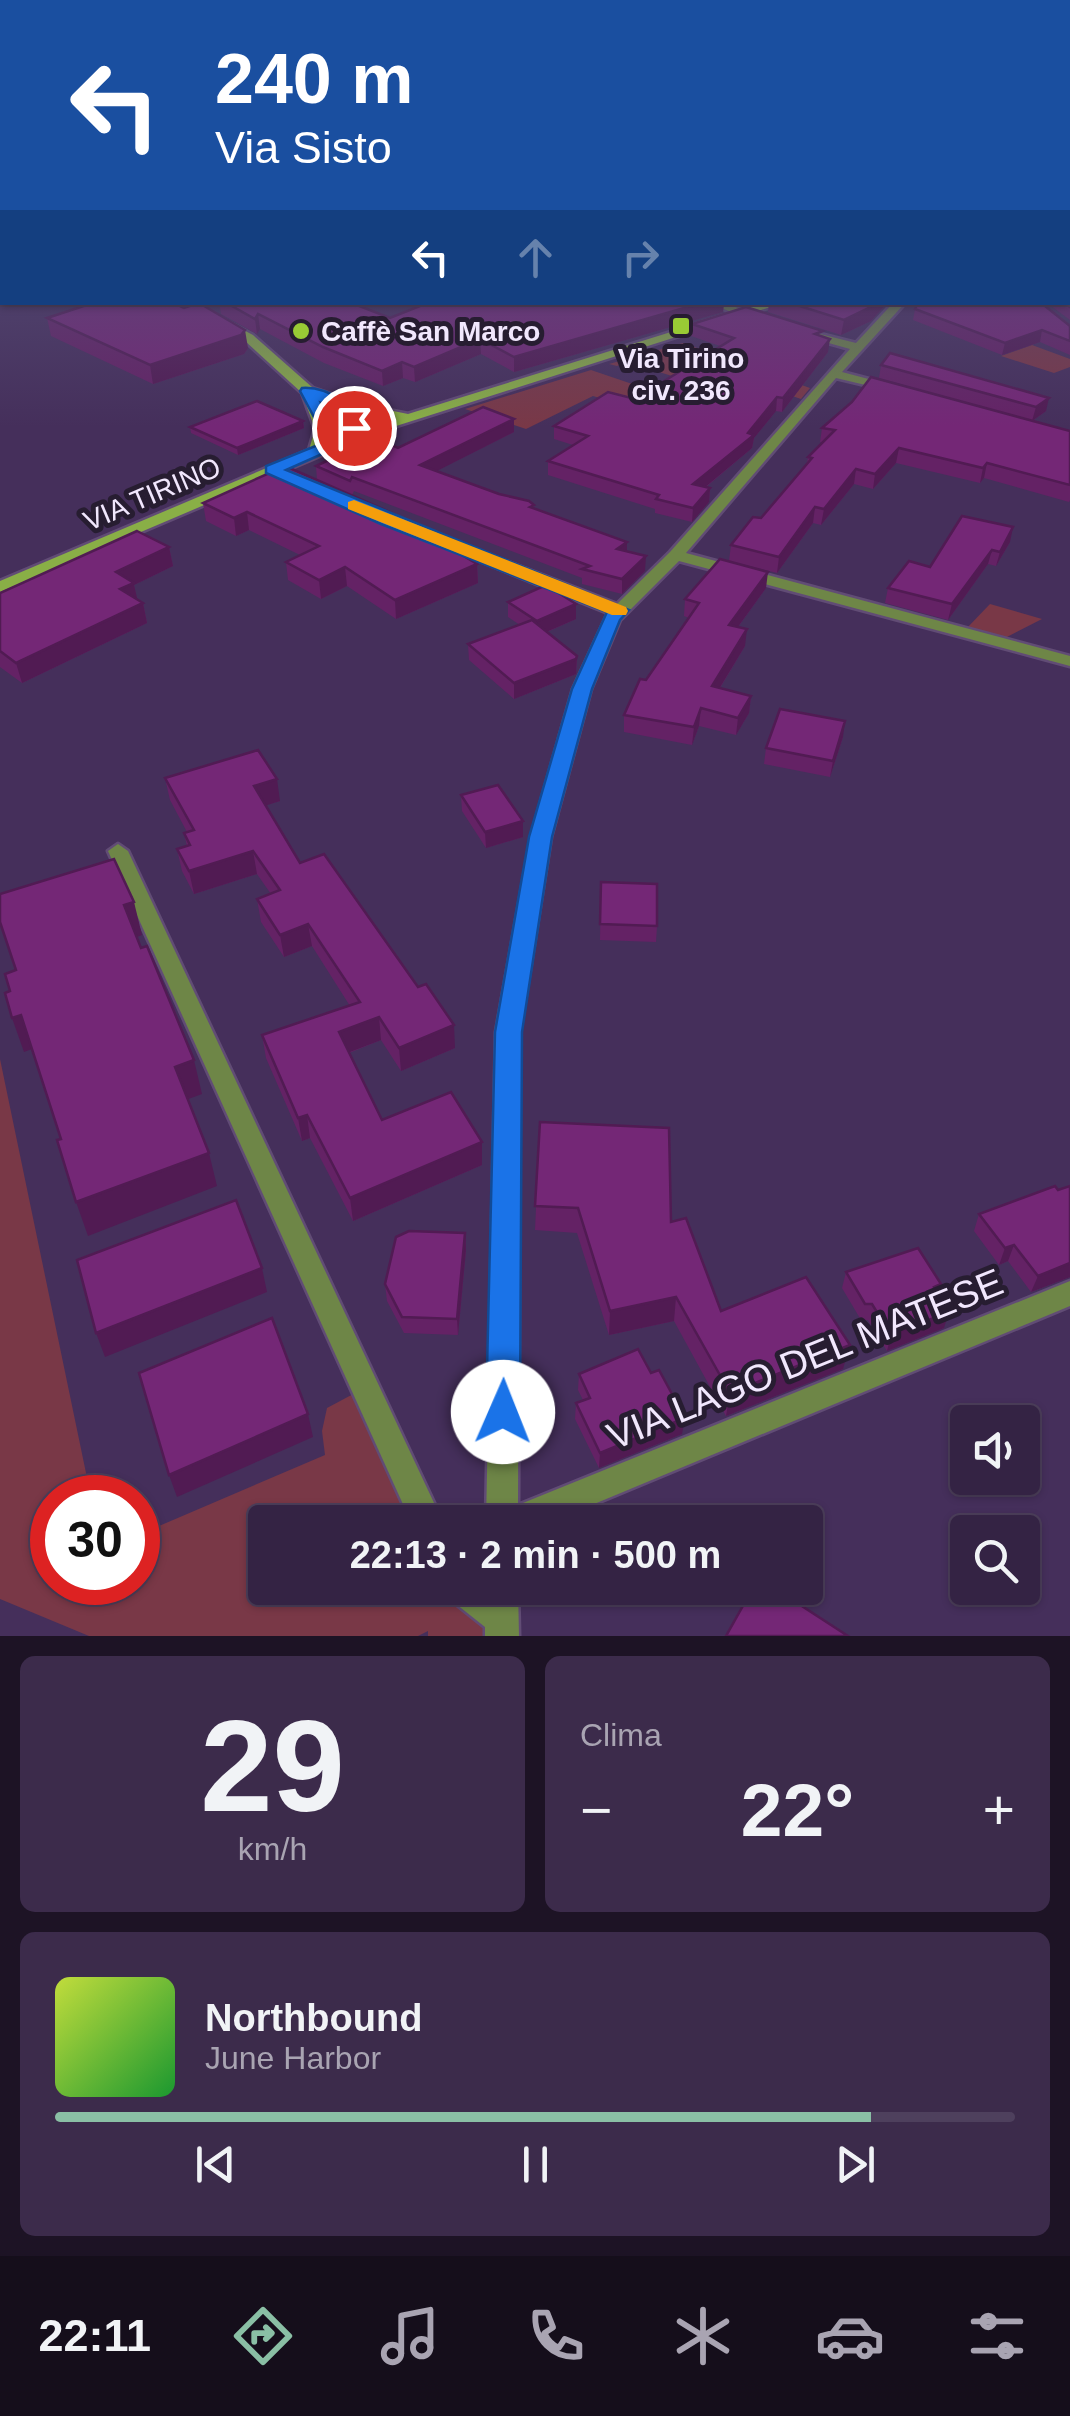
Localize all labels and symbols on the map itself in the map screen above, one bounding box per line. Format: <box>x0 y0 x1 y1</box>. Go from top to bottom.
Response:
marker: Via Tirino civ. 236 <box>670 315 692 337</box>
place label: Caffè San Marco <box>321 316 540 347</box>
marker: Caffè San Marco <box>290 320 312 342</box>
place label: Via Tirino civ. 236 <box>618 343 744 406</box>
pin <box>312 386 397 471</box>
street label: VIA TIRINO <box>79 451 225 537</box>
street label: VIA LAGO DEL MATESE <box>601 1260 1009 1458</box>
position arrow <box>451 1360 555 1464</box>
speed limit sign: 30 <box>30 1475 160 1605</box>

